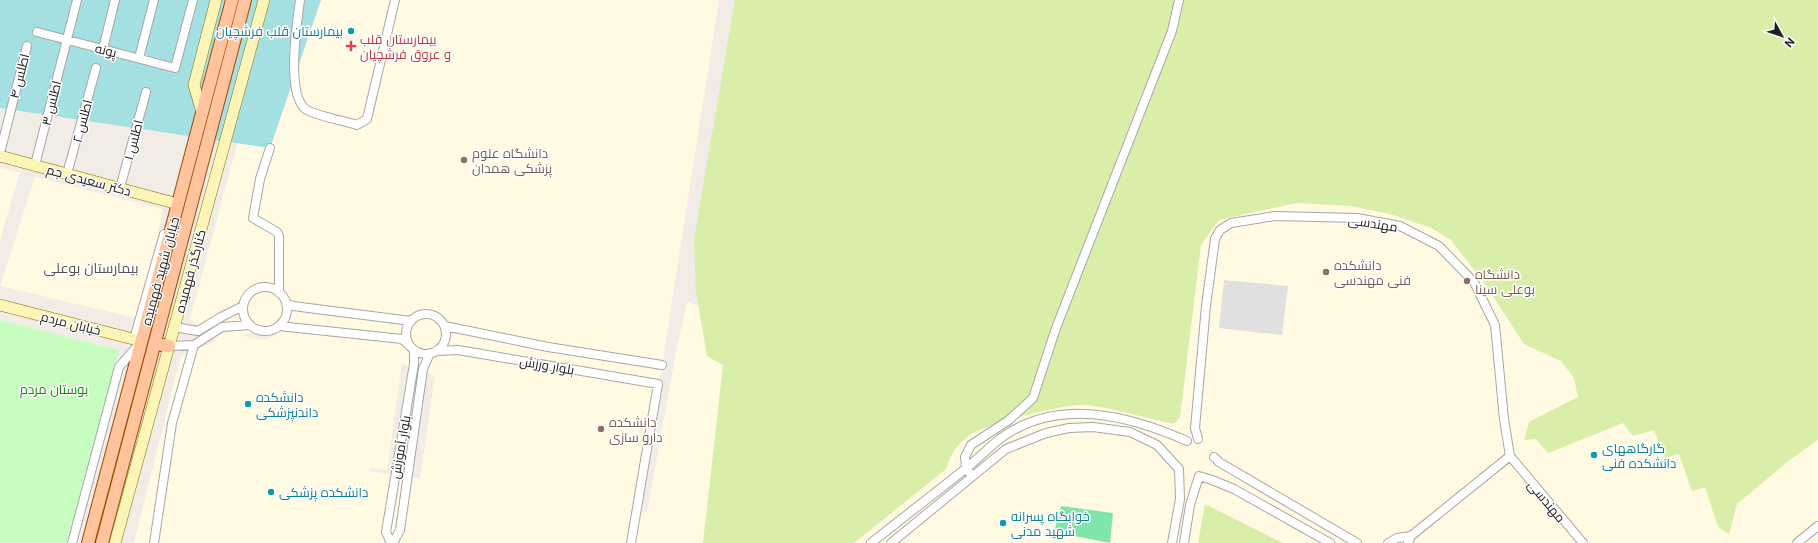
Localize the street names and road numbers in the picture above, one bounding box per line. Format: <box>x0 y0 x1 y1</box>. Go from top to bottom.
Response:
street label: پونه <box>93 40 119 62</box>
street label: اطلس ۴ <box>6 52 32 100</box>
street label: اطلس ۳ <box>38 79 64 127</box>
street label: اطلس ۲ <box>69 98 95 144</box>
street label: اطلس ۱ <box>120 118 146 162</box>
street label: دکتر سعیدی جم <box>45 161 133 201</box>
street label: مهندسی <box>1347 211 1399 235</box>
street label: خیابان شهید فهمیده <box>138 215 182 327</box>
street label: کنارگذر فهمیده <box>171 228 209 314</box>
street label: خیابان مردم <box>39 308 103 340</box>
street label: بلوار ورزش <box>518 352 576 378</box>
street label: بلوار آموزش <box>387 414 413 480</box>
street label: مهندسی <box>1525 477 1569 525</box>

